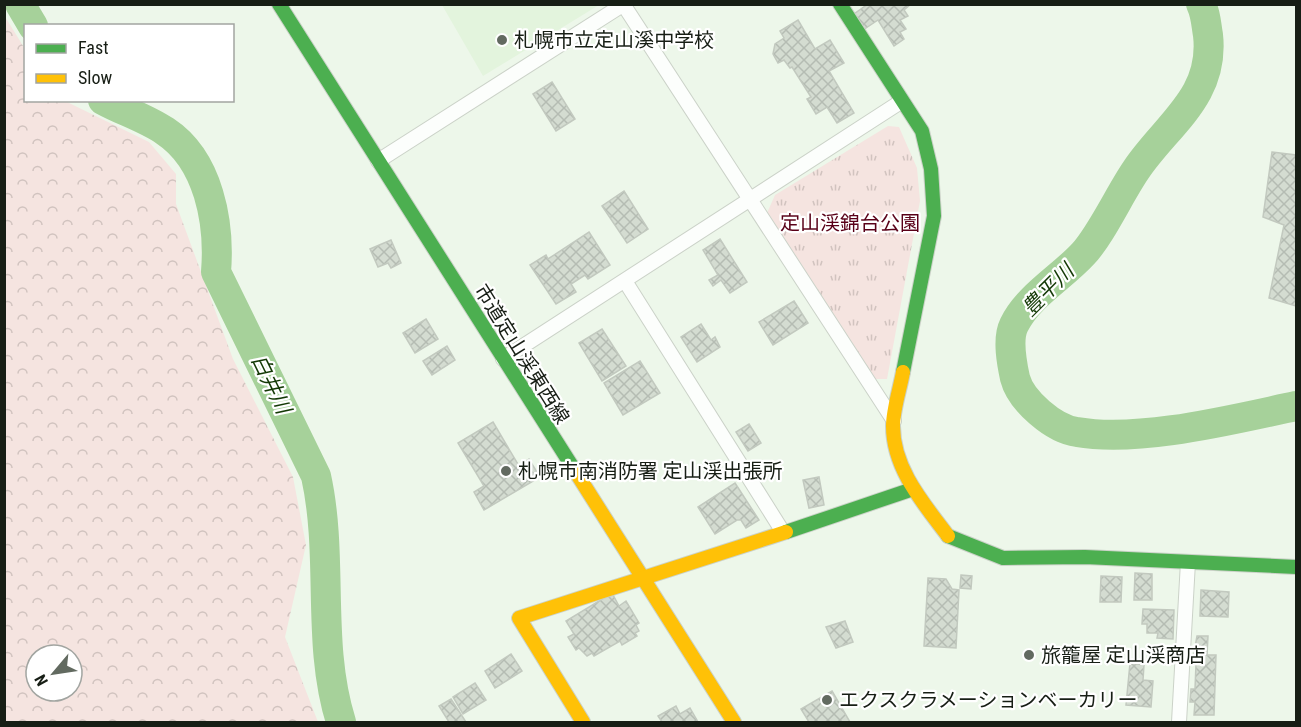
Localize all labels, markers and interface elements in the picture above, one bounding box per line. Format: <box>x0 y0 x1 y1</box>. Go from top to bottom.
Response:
legend <box>24 24 234 102</box>
place label: 札幌市立定山溪中学校 <box>514 28 714 52</box>
marker: 札幌市立定山溪中学校 <box>495 33 509 47</box>
text: Fast <box>78 37 109 58</box>
text: Slow <box>78 67 113 88</box>
park label: 定山渓錦台公園 <box>780 211 920 235</box>
water label: 豊平川 <box>1017 258 1080 321</box>
street label: 市道定山渓東西線 <box>469 280 575 428</box>
water label: 白井川 <box>246 350 296 419</box>
place label: 札幌市南消防署 定山渓出張所 <box>518 459 783 483</box>
marker: 札幌市南消防署 定山渓出張所 <box>499 464 513 478</box>
north arrow <box>24 643 84 703</box>
place label: 旅籠屋 定山渓商店 <box>1041 643 1206 667</box>
marker: 旅籠屋 定山渓商店 <box>1022 648 1036 662</box>
text: N <box>31 671 52 689</box>
place label: エクスクラメーションベーカリー <box>839 688 1137 712</box>
marker: エクスクラメーションベーカリー <box>820 693 834 707</box>

